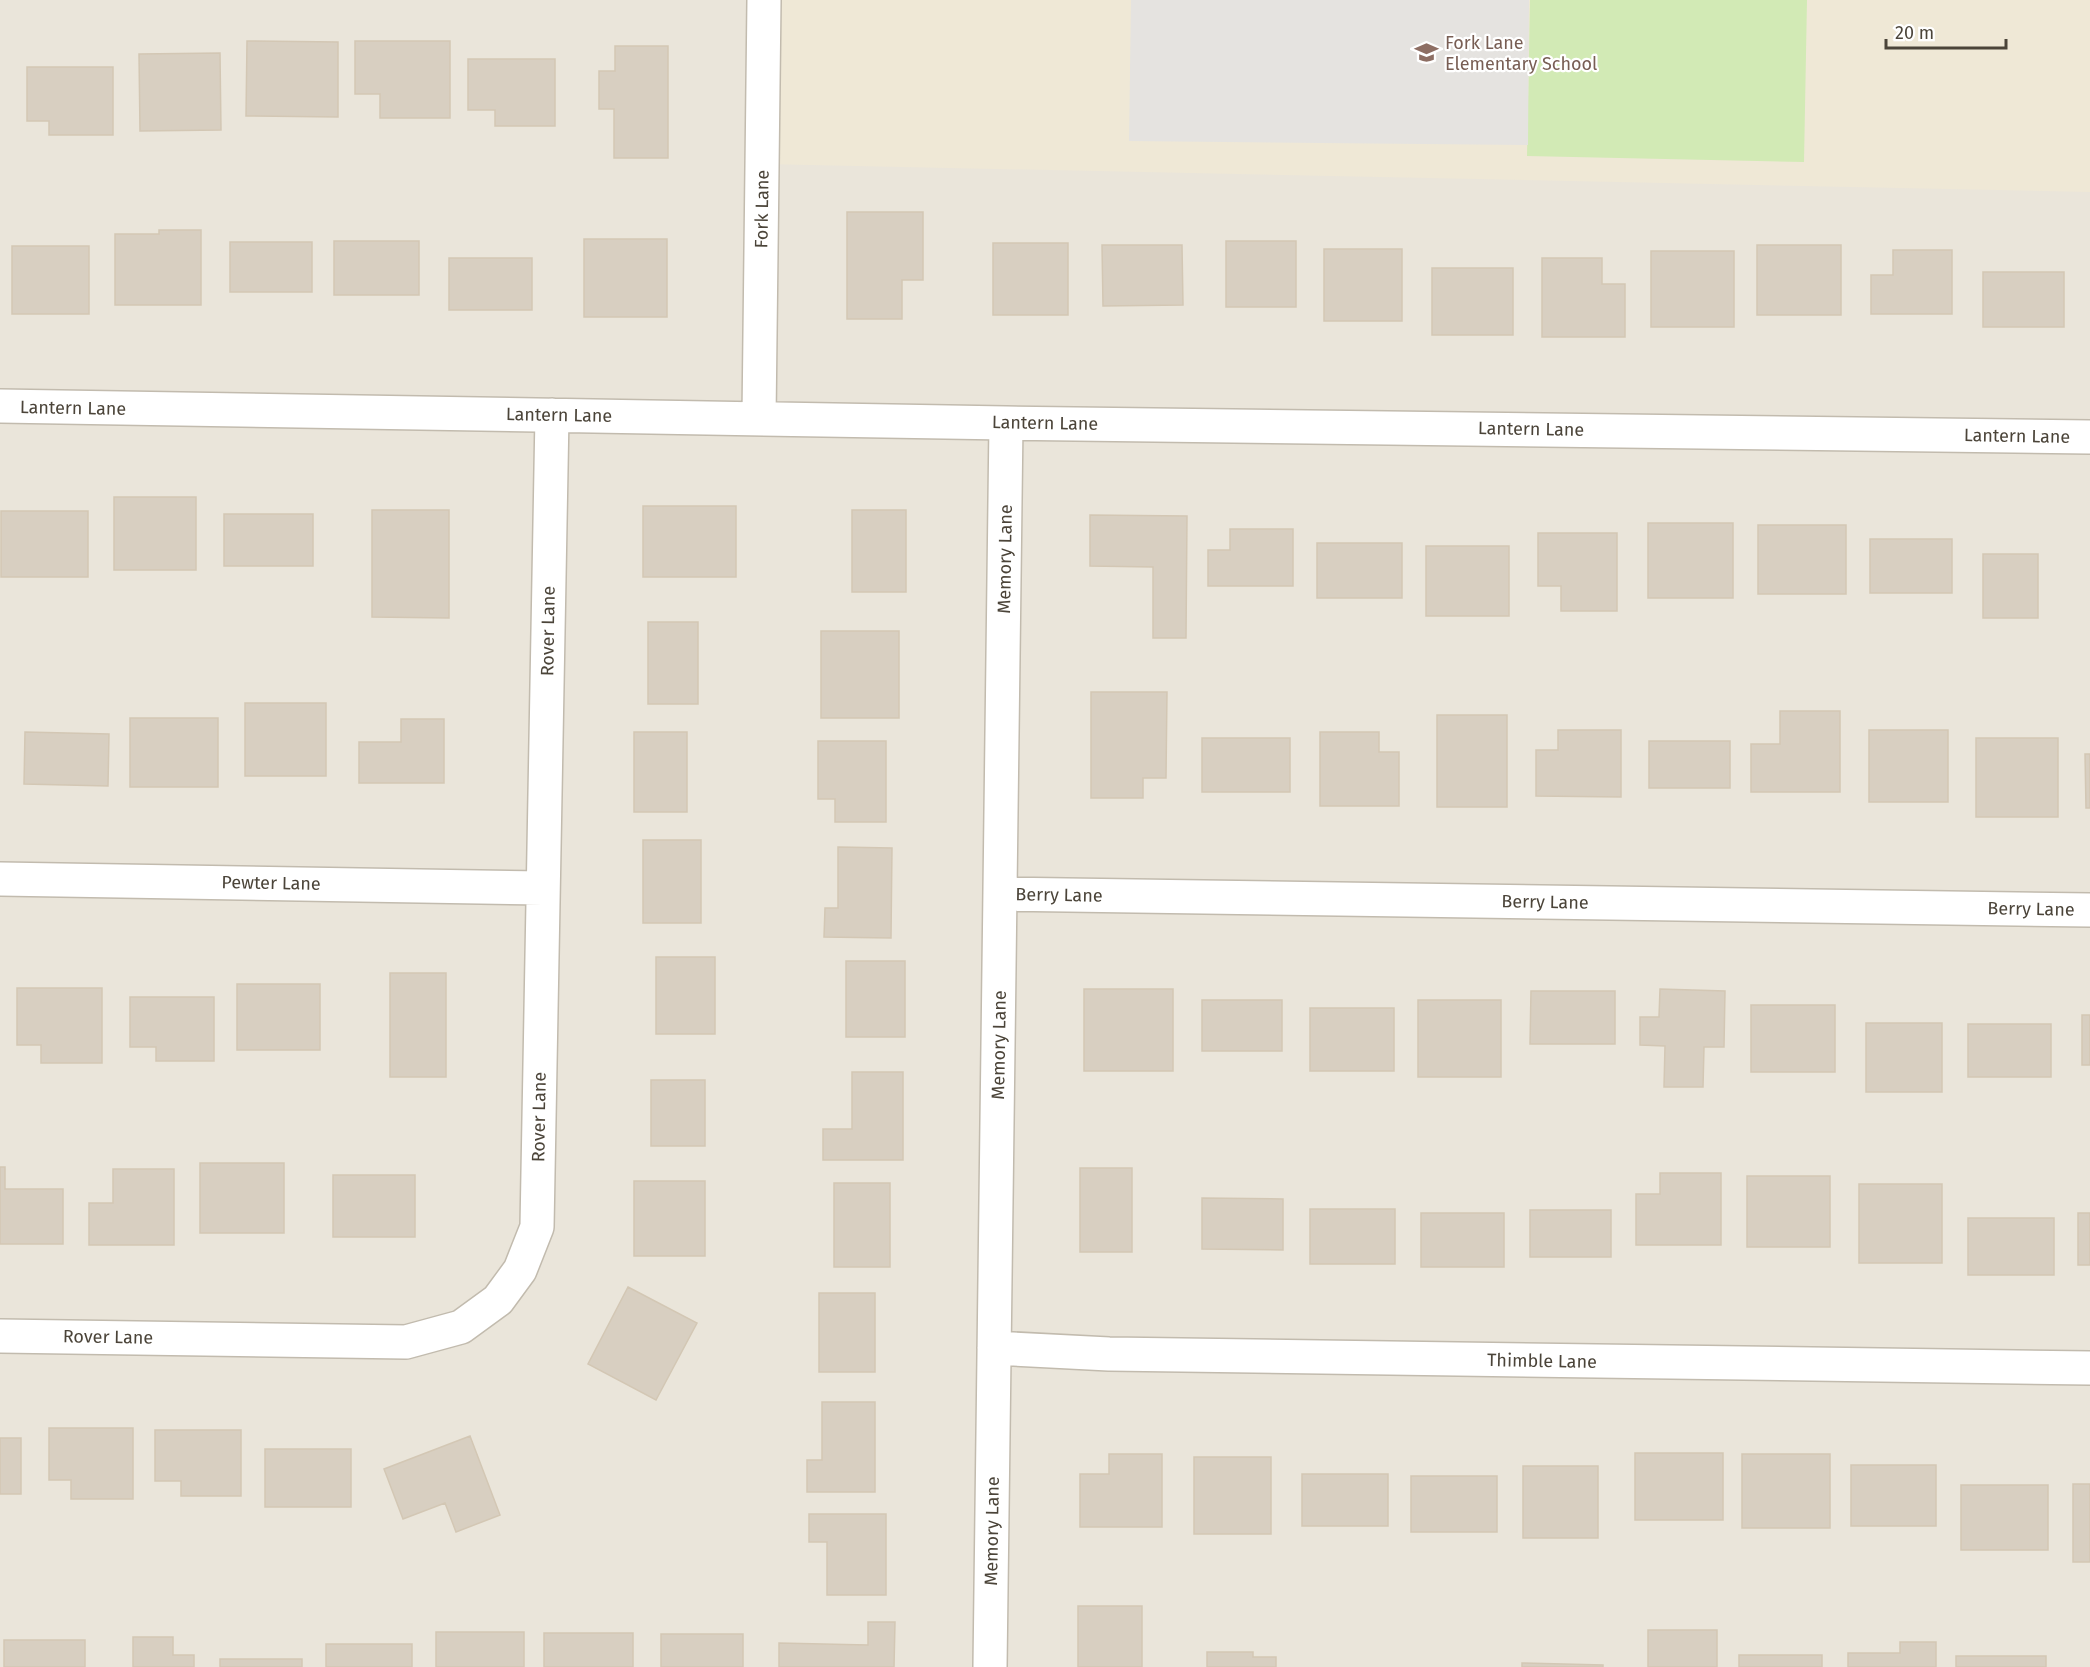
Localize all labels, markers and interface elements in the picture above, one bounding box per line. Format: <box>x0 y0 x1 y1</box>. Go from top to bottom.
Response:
scale bar <box>1886 12 2006 50</box>
text: 20 m <box>1895 22 1934 44</box>
place label: Fork Lane Elementary School <box>1445 32 1597 75</box>
school or university icon: Fork Lane Elementary School <box>1414 40 1440 66</box>
street label: Fork Lane <box>750 170 774 248</box>
street label: Lantern Lane <box>20 396 126 420</box>
street label: Lantern Lane <box>506 403 612 427</box>
street label: Lantern Lane <box>992 411 1098 435</box>
street label: Lantern Lane <box>1478 417 1584 441</box>
street label: Lantern Lane <box>1964 424 2070 448</box>
street label: Memory Lane <box>993 504 1017 614</box>
street label: Rover Lane <box>536 586 560 676</box>
street label: Pewter Lane <box>221 871 321 895</box>
street label: Berry Lane <box>1015 883 1103 907</box>
street label: Berry Lane <box>1501 890 1589 914</box>
street label: Berry Lane <box>1987 897 2075 921</box>
street label: Memory Lane <box>987 990 1011 1100</box>
street label: Rover Lane <box>527 1072 551 1162</box>
street label: Rover Lane <box>63 1325 153 1349</box>
street label: Thimble Lane <box>1487 1349 1597 1373</box>
street label: Memory Lane <box>980 1476 1004 1586</box>

